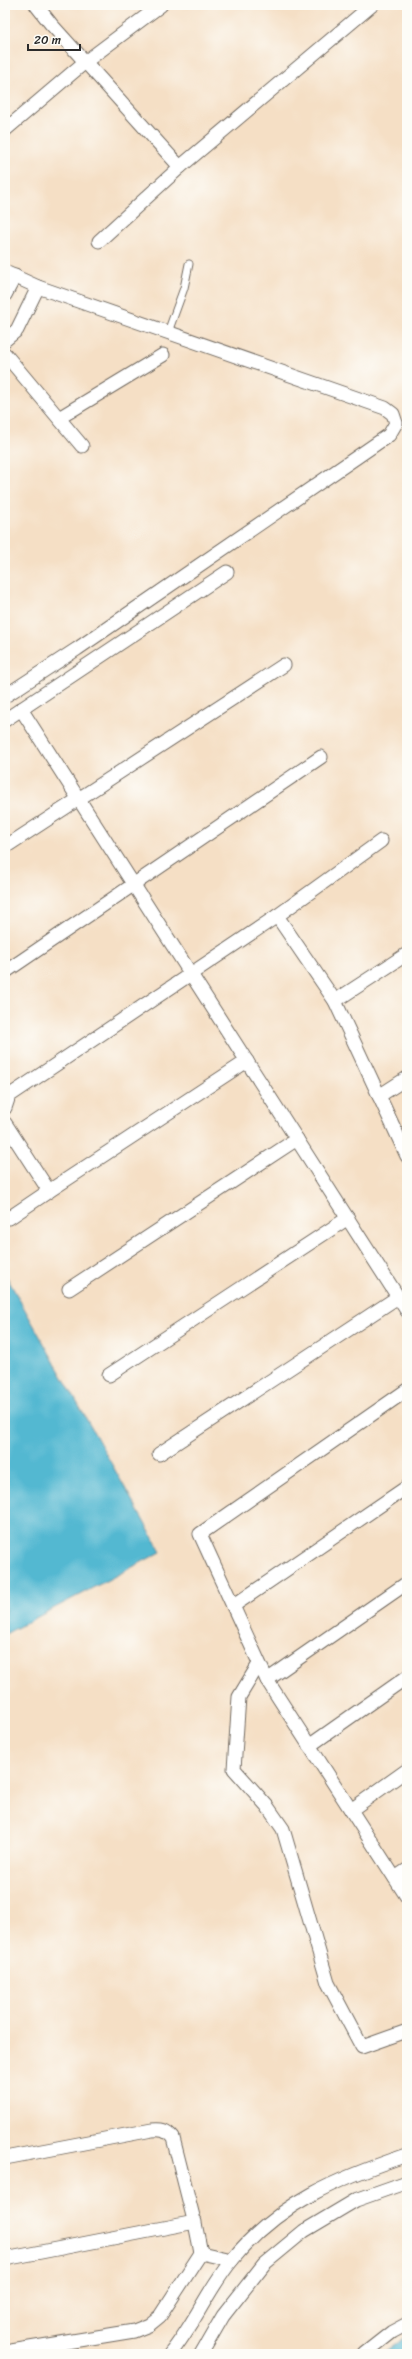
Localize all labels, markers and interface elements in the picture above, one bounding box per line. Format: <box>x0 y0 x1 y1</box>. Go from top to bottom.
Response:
scale bar <box>28 26 80 52</box>
text: 20 m <box>34 29 61 51</box>

